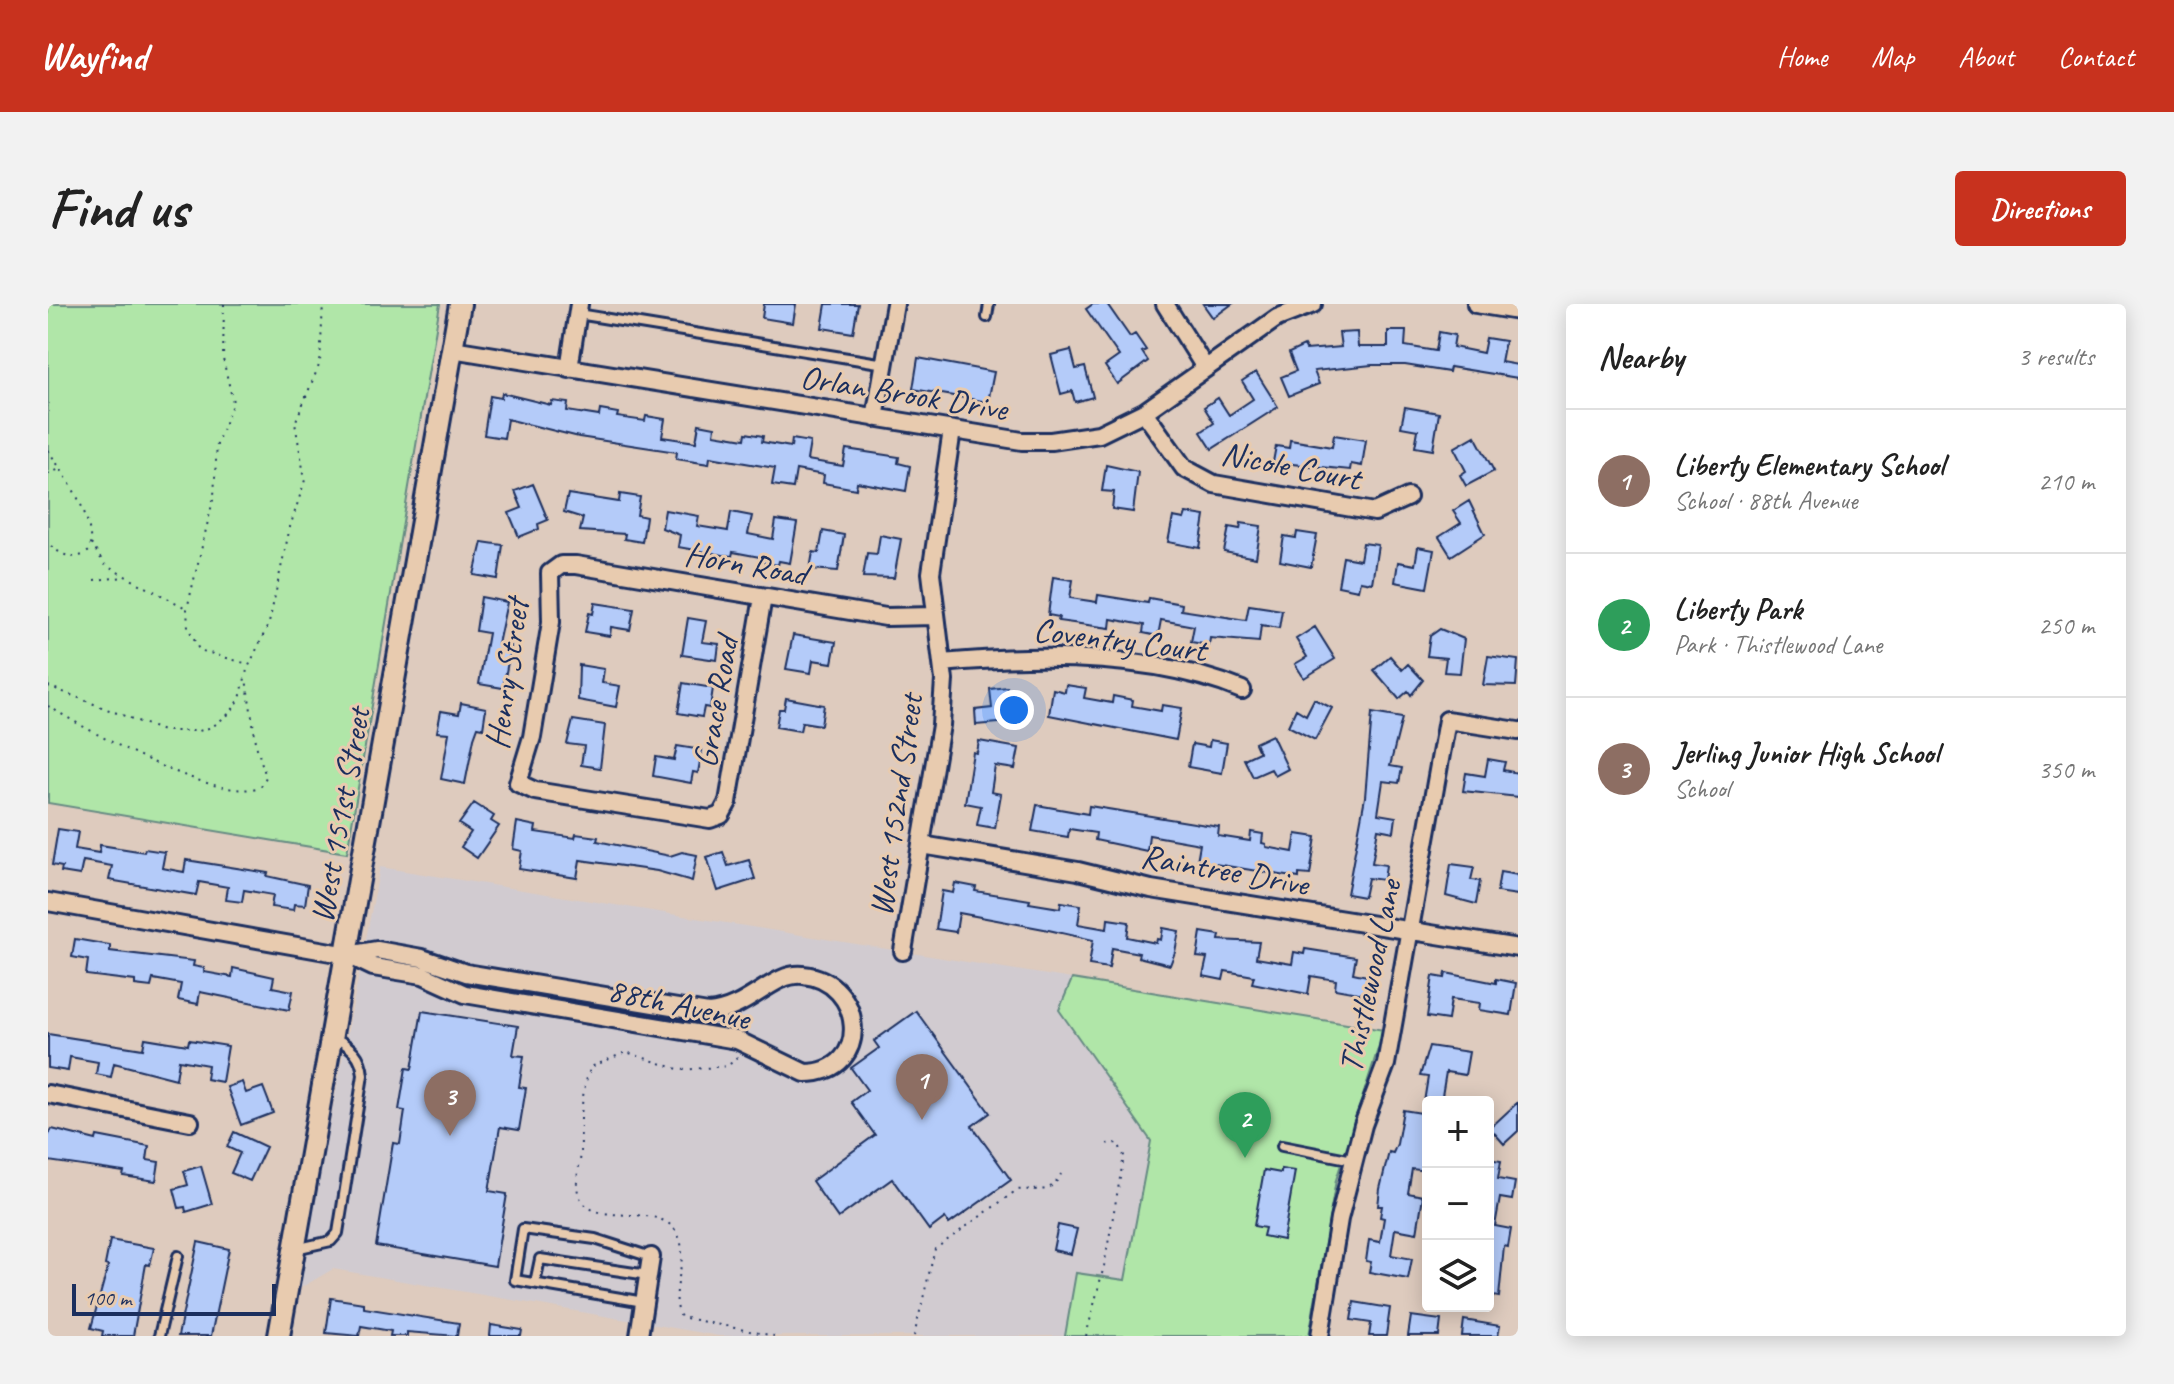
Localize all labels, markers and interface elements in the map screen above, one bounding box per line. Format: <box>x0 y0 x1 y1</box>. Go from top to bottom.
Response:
text: Wayfind <box>40 33 147 80</box>
text: Home <box>1777 39 1827 74</box>
text: Map <box>1871 39 1914 74</box>
text: About <box>1958 39 2014 74</box>
text: Contact <box>2058 39 2134 74</box>
button: Directions <box>1955 171 2126 246</box>
text: Find us <box>48 173 188 244</box>
text: Nearby <box>1598 335 1684 378</box>
text: 3 results <box>2018 340 2094 373</box>
street label: Orlan Brook Drive <box>797 355 1012 430</box>
street label: Nicole Court <box>1218 431 1368 501</box>
text: Liberty Elementary School <box>1674 446 1944 484</box>
text: 1 <box>1618 465 1630 498</box>
text: 210 m <box>2038 465 2094 498</box>
text: School · 88th Avenue <box>1674 484 1857 517</box>
street label: Horn Road <box>682 532 815 596</box>
text: Liberty Park <box>1674 590 1802 628</box>
street label: Henry Street <box>475 592 539 752</box>
street label: Coventry Court <box>1031 608 1212 672</box>
text: 2 <box>1618 609 1630 642</box>
text: 250 m <box>2038 609 2094 642</box>
text: Park · Thistlewood Lane <box>1674 628 1882 661</box>
street label: Grace Road <box>683 629 749 771</box>
street label: West 152nd Street <box>859 688 933 919</box>
your location <box>994 690 1034 730</box>
street label: West 151st Street <box>299 701 380 926</box>
text: Jerling Junior High School <box>1674 734 1939 772</box>
text: 3 <box>1618 753 1630 786</box>
text: 350 m <box>2038 753 2094 786</box>
text: School <box>1674 772 1730 805</box>
street label: Raintree Drive <box>1138 834 1314 906</box>
street label: Thistlewood Lane <box>1328 874 1411 1076</box>
street label: 88th Avenue <box>604 968 756 1040</box>
pin: 1 <box>896 1054 948 1120</box>
pin: 3 <box>424 1070 476 1136</box>
pin: 2 <box>1219 1092 1271 1158</box>
map controls <box>1422 1096 1494 1312</box>
button: + <box>1422 1096 1494 1168</box>
button: − <box>1422 1168 1494 1240</box>
button: layers <box>1422 1240 1494 1312</box>
scale bar <box>72 1280 276 1316</box>
text: 100 m <box>84 1284 131 1312</box>

